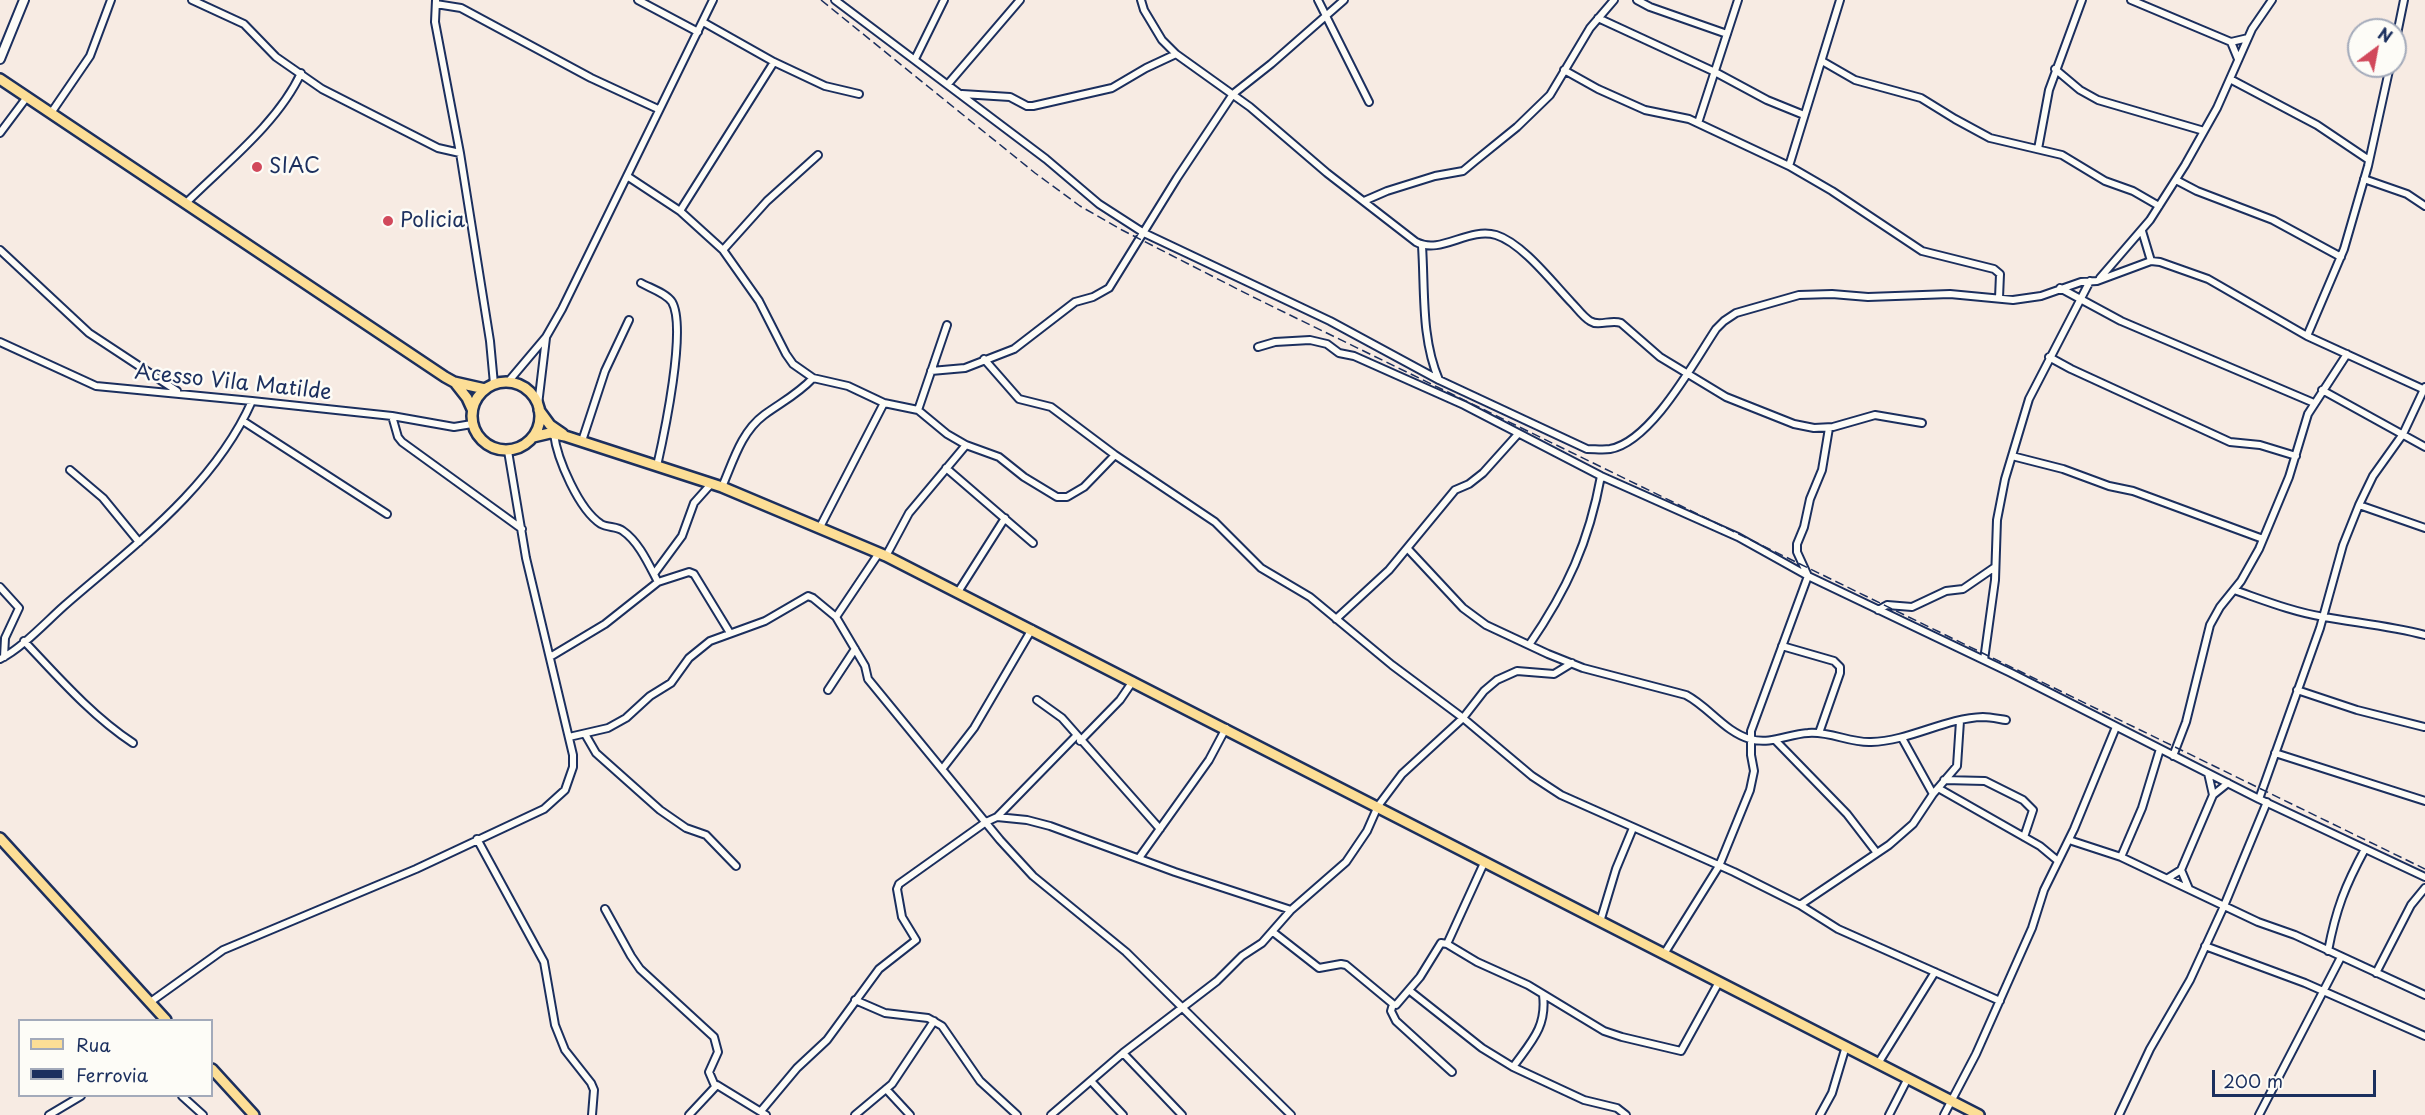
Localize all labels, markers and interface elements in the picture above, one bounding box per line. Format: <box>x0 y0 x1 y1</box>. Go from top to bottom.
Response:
north arrow <box>2347 18 2407 78</box>
text: N <box>2374 21 2397 48</box>
place label: SIAC <box>269 154 320 180</box>
marker: SIAC <box>250 160 264 174</box>
place label: Policia <box>400 208 465 234</box>
marker: Policia <box>381 214 395 228</box>
street label: Acesso Vila Matilde <box>133 360 333 406</box>
legend <box>18 1019 213 1097</box>
text: Rua <box>76 1031 111 1058</box>
scale bar <box>2215 1058 2378 1096</box>
text: Ferrovia <box>76 1061 148 1088</box>
text: 200 m <box>2223 1067 2283 1094</box>

